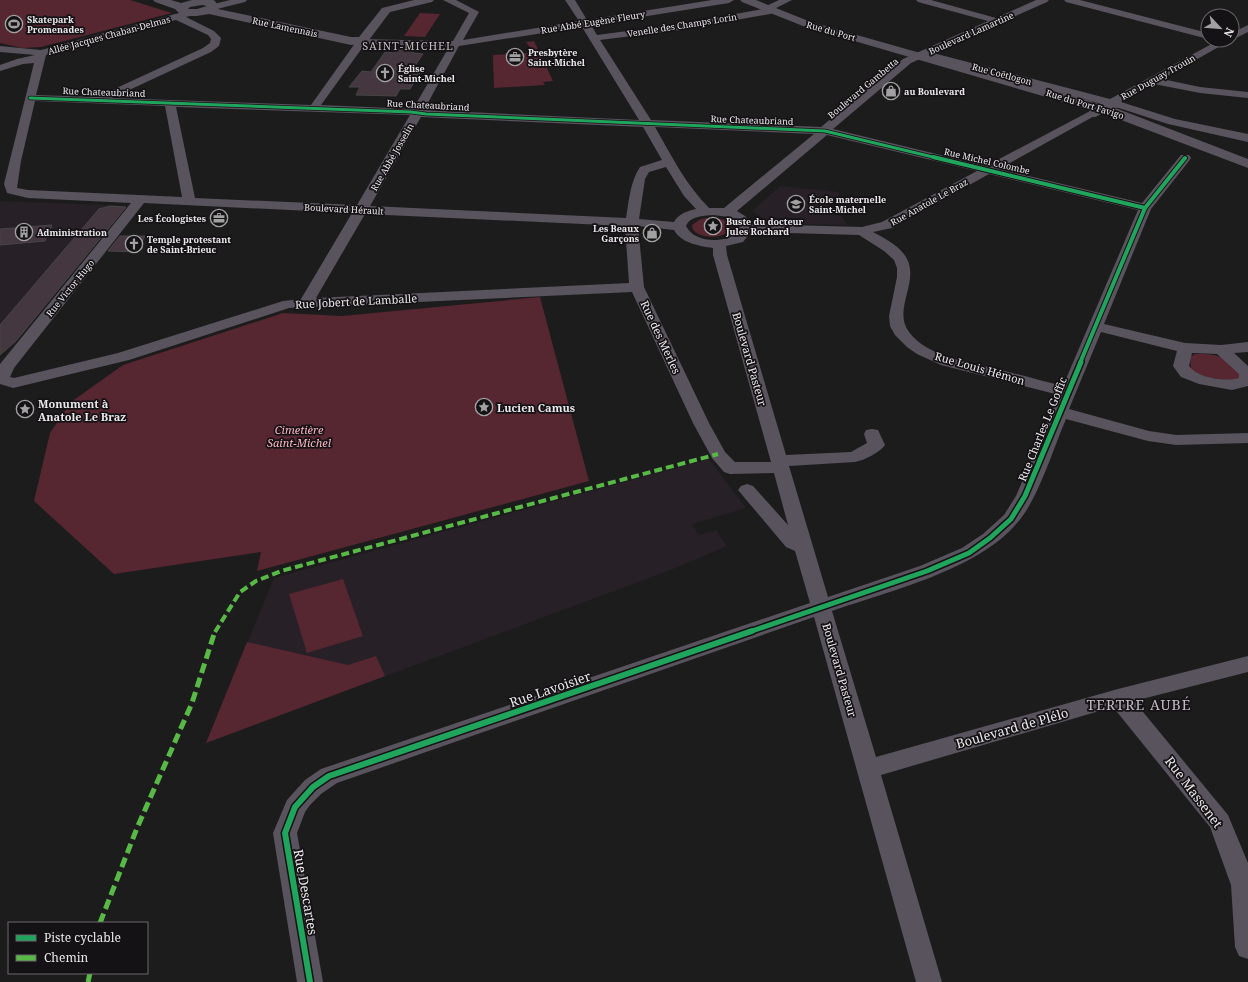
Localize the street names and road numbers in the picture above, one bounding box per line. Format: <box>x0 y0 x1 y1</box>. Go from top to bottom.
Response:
street label: Rue Abbé Eugène Fleury <box>540 7 647 37</box>
street label: Boulevard Lamartine <box>926 8 1016 58</box>
street label: Venelle des Champs Lorin <box>626 10 738 40</box>
street label: Allée Jacques Chaban-Delmas <box>46 12 172 58</box>
street label: Rue Lamennais <box>251 14 319 40</box>
street label: Rue du Port <box>805 18 857 44</box>
street label: Rue Duguay Trouin <box>1118 51 1198 103</box>
street label: Boulevard Gambetta <box>825 55 901 121</box>
street label: Rue Coëtlogon <box>971 60 1033 88</box>
street label: Rue Chateaubriand <box>62 84 146 100</box>
street label: Rue du Port Favigo <box>1044 86 1126 122</box>
street label: Rue Chateaubriand <box>386 96 470 114</box>
street label: Rue Chateaubriand <box>710 112 794 128</box>
street label: Rue Abbé Josselin <box>367 121 417 193</box>
street label: Rue Michel Colombe <box>943 145 1031 177</box>
street label: Rue Anatole Le Braz <box>888 175 970 229</box>
street label: Boulevard Hérault <box>304 200 384 218</box>
street label: Rue Victor Hugo <box>43 257 97 319</box>
street label: Rue Jobert de Lamballe <box>295 290 418 312</box>
street label: Rue des Merles <box>637 298 685 376</box>
street label: Boulevard Pasteur <box>729 310 771 408</box>
street label: Rue Louis Hémon <box>933 348 1027 388</box>
street label: Rue Charles Le Goffic <box>1014 375 1070 483</box>
street label: Boulevard Pasteur <box>819 621 861 719</box>
street label: Rue Lavoisier <box>507 667 593 711</box>
street label: Boulevard de Plélo <box>954 703 1070 753</box>
street label: Rue Massenet <box>1161 753 1227 832</box>
street label: Rue Descartes <box>290 848 322 936</box>

